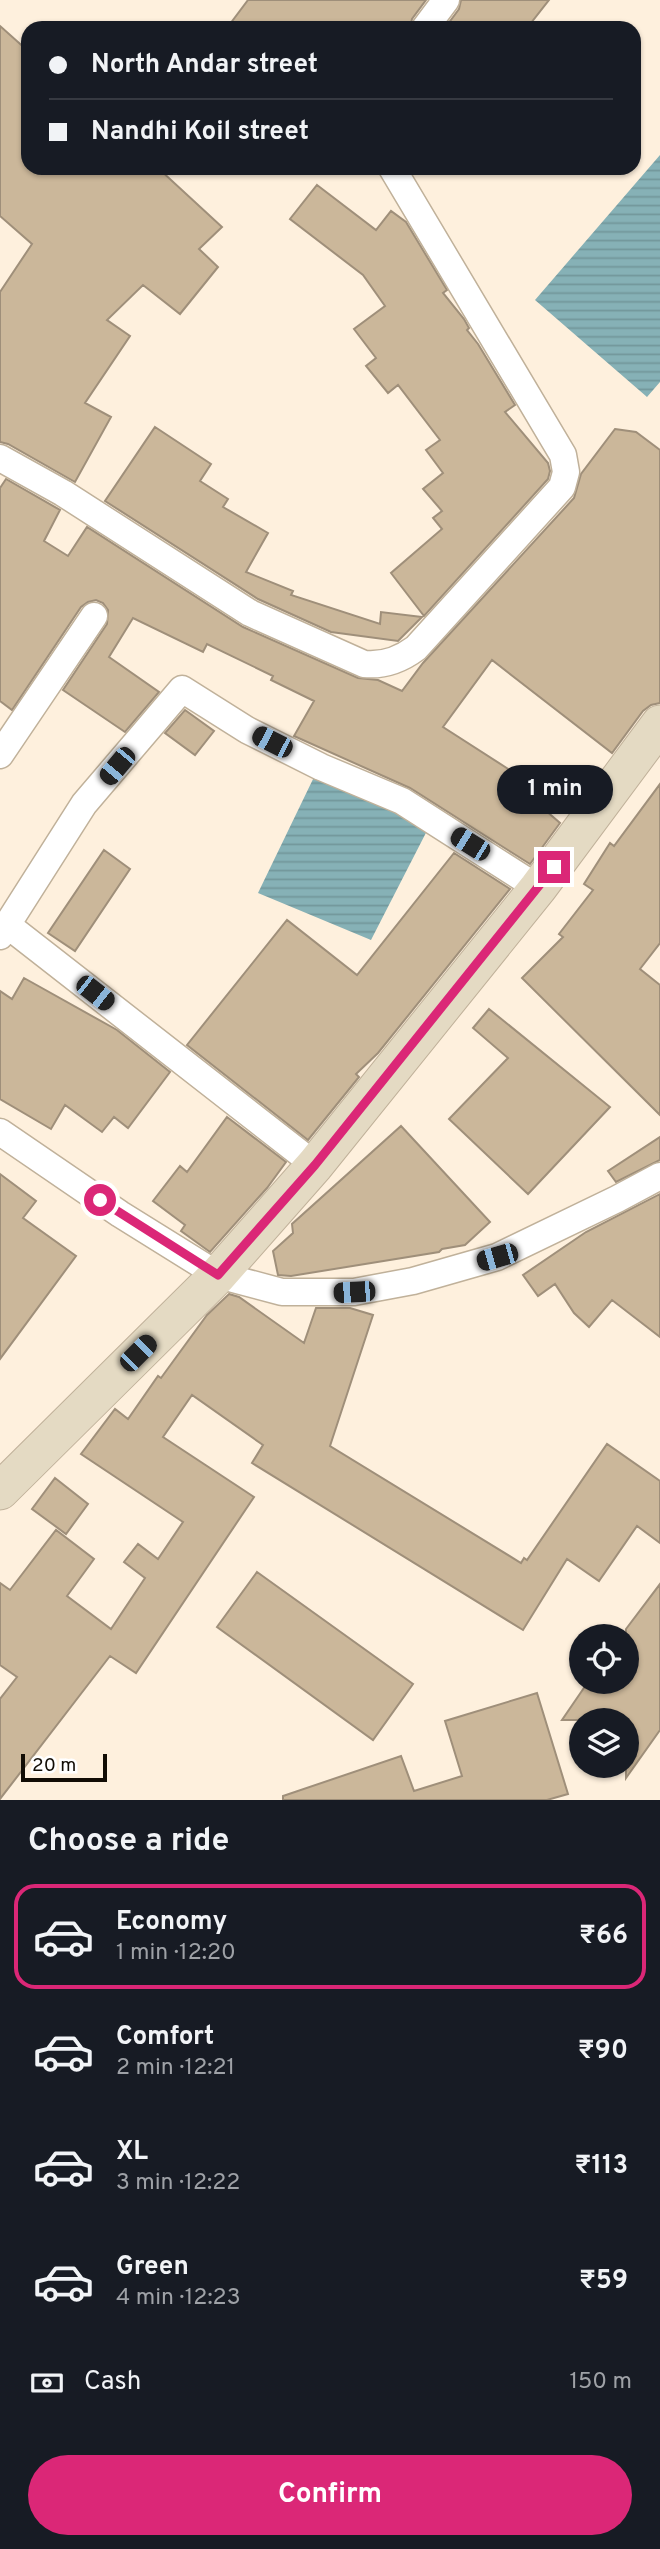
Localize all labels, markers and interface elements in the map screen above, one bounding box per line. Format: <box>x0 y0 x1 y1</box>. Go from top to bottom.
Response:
text: North Andar street <box>91 49 318 82</box>
text: Nandhi Koil street <box>91 116 309 149</box>
car <box>249 723 296 761</box>
car <box>96 743 139 789</box>
callout: 1 min <box>496 766 612 814</box>
text: 1 min <box>527 775 583 804</box>
car <box>447 824 494 864</box>
route end <box>538 851 570 883</box>
car <box>72 972 119 1014</box>
route start <box>84 1184 116 1216</box>
car <box>474 1241 521 1273</box>
car <box>333 1280 376 1304</box>
car <box>116 1331 161 1375</box>
map controls <box>569 1624 639 1778</box>
button: locate <box>569 1624 639 1694</box>
button: layers <box>569 1708 639 1778</box>
scale bar <box>21 1751 107 1783</box>
text: 20 m <box>32 1754 76 1778</box>
text: Choose a ride <box>28 1822 229 1862</box>
icon: car <box>32 1905 95 1968</box>
text: Economy <box>116 1906 227 1939</box>
text: ₹66 <box>579 1920 628 1953</box>
text: 1 min · 12:20 <box>116 1939 236 1968</box>
icon: car <box>32 2020 95 2083</box>
text: Comfort <box>116 2021 214 2054</box>
text: ₹90 <box>578 2035 628 2068</box>
text: 2 min · 12:21 <box>116 2054 235 2083</box>
icon: car <box>32 2135 95 2198</box>
text: XL <box>116 2136 148 2169</box>
text: ₹113 <box>575 2150 628 2183</box>
text: 3 min · 12:22 <box>116 2169 240 2198</box>
icon: car <box>32 2250 95 2313</box>
text: Green <box>116 2251 189 2284</box>
text: ₹59 <box>579 2265 628 2298</box>
text: 4 min · 12:23 <box>116 2284 241 2313</box>
icon: cash <box>28 2364 66 2402</box>
text: Cash <box>84 2366 141 2399</box>
text: 150 m <box>570 2368 632 2397</box>
button: Confirm <box>28 2455 632 2535</box>

